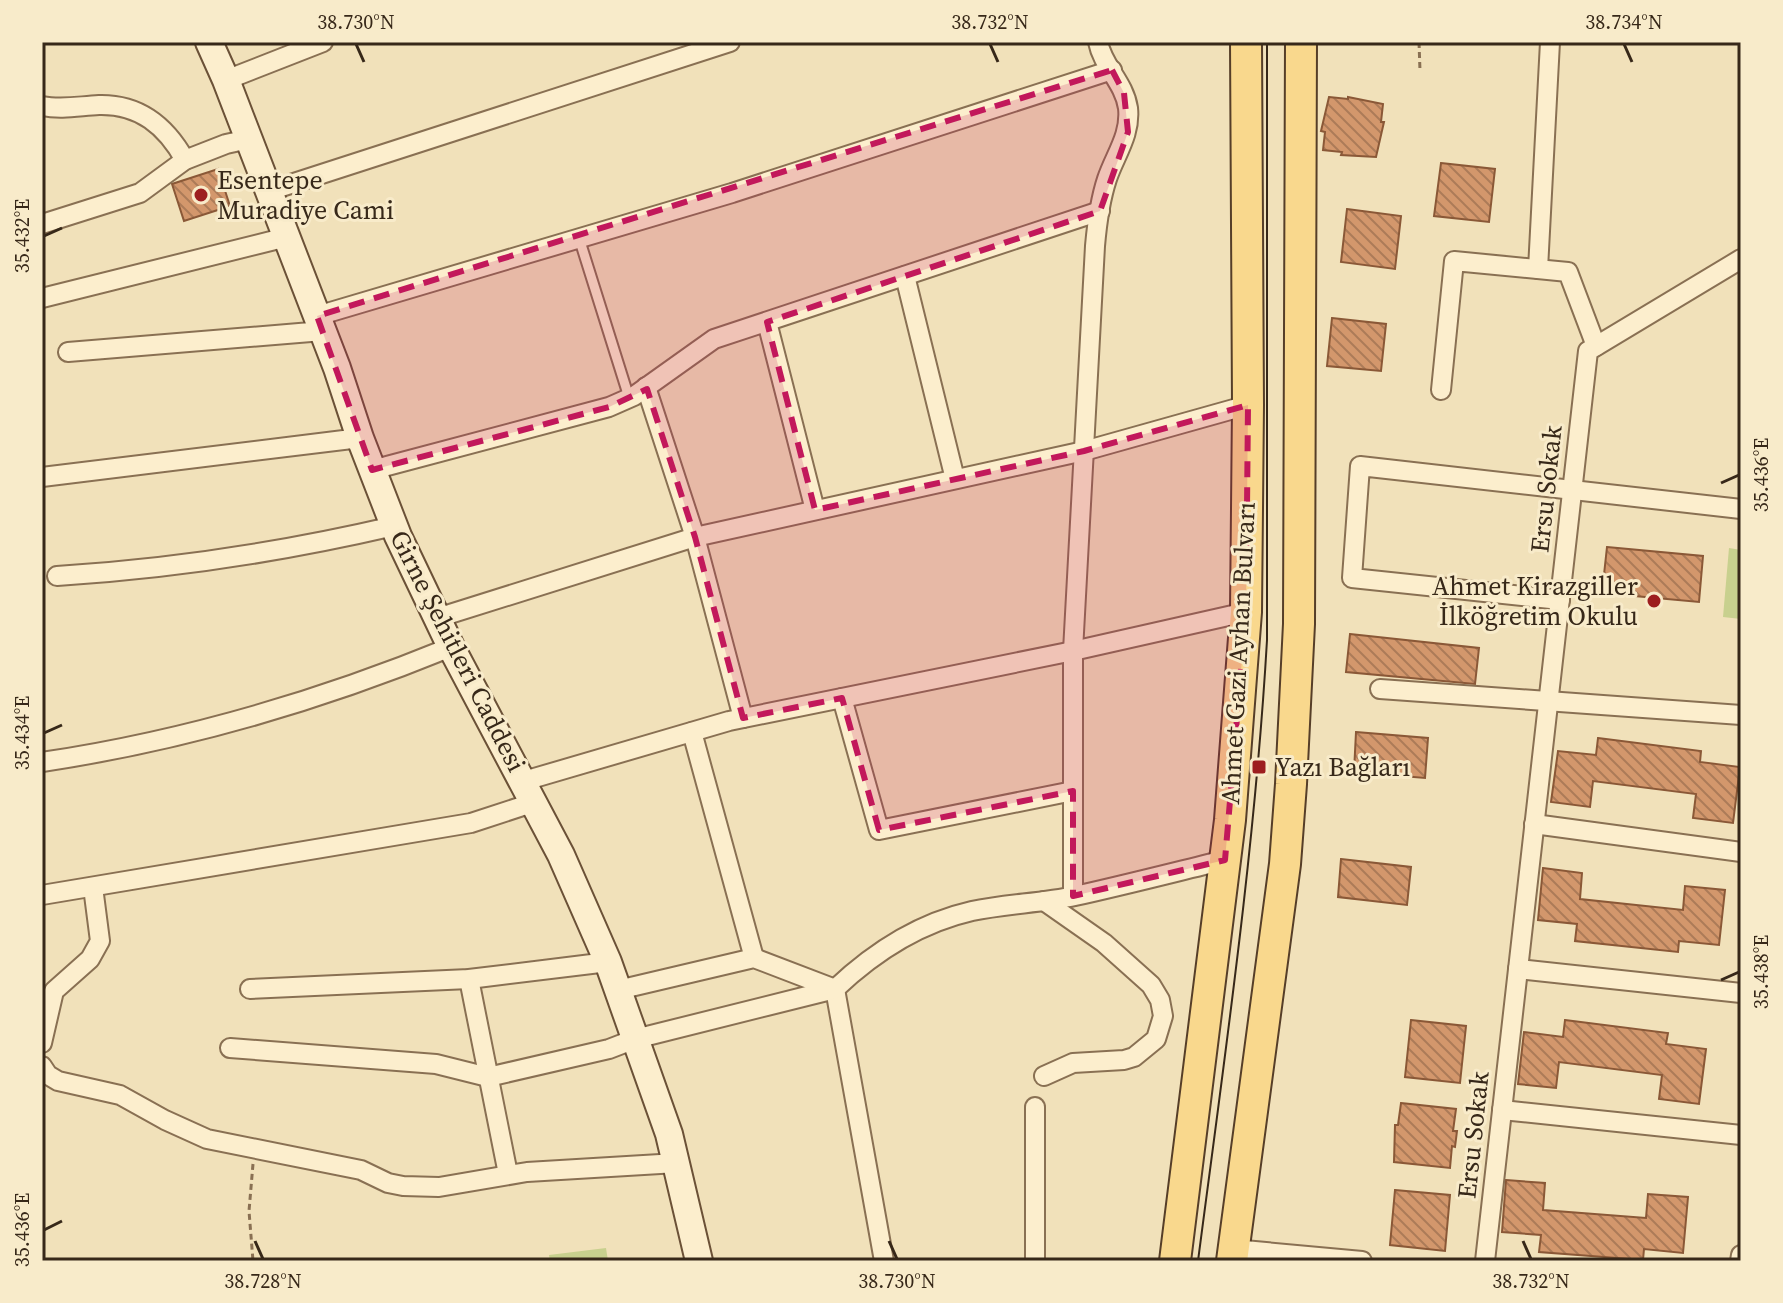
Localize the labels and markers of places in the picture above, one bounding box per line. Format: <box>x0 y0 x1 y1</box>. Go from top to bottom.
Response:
place label: Esentepe Muradiye Cami <box>217 162 394 228</box>
marker: Esentepe Muradiye Cami <box>192 186 210 204</box>
place label: Ahmet Kirazgiller İlköğretim Okulu <box>1432 568 1638 634</box>
marker: Ahmet Kirazgiller İlköğretim Okulu <box>1645 592 1663 610</box>
place label: Yazı Bağları <box>1275 749 1410 785</box>
marker: Yazı Bağları <box>1250 758 1268 776</box>

